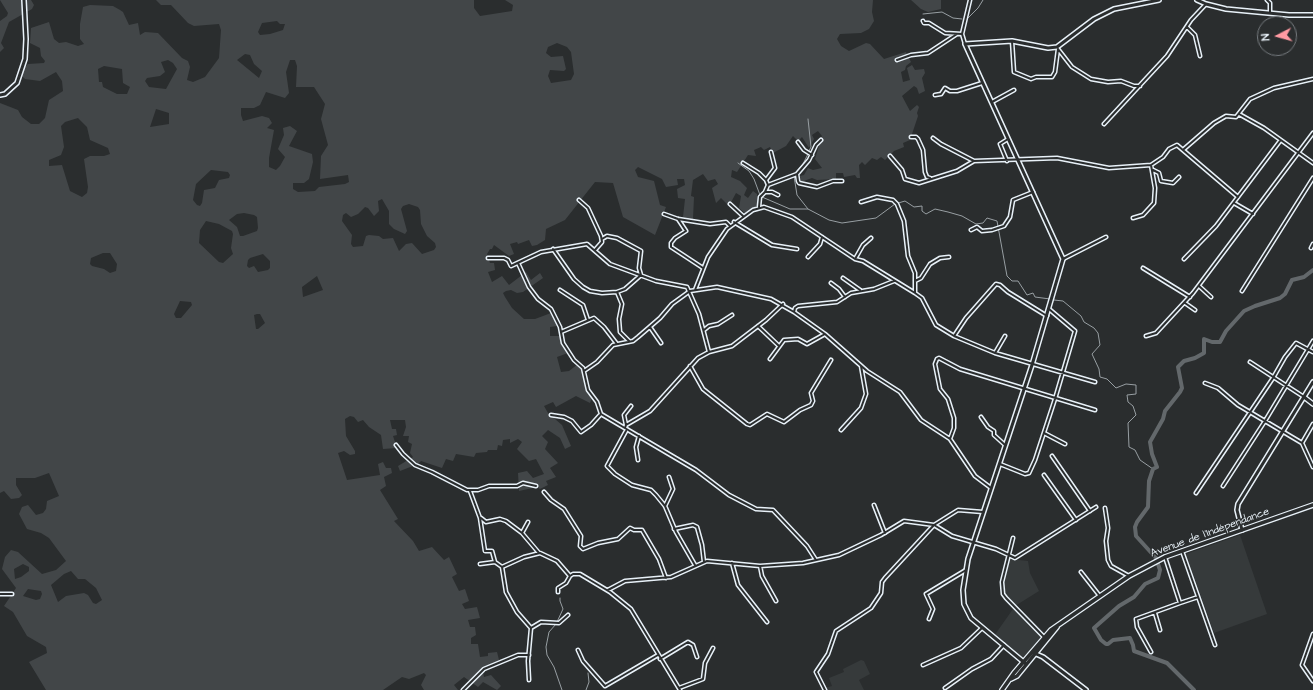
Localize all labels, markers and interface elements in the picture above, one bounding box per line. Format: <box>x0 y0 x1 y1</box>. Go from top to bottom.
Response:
north arrow <box>1257 16 1297 56</box>
text: N <box>1258 33 1273 41</box>
street label: Avenue de l'Indépendance <box>1149 505 1271 561</box>

